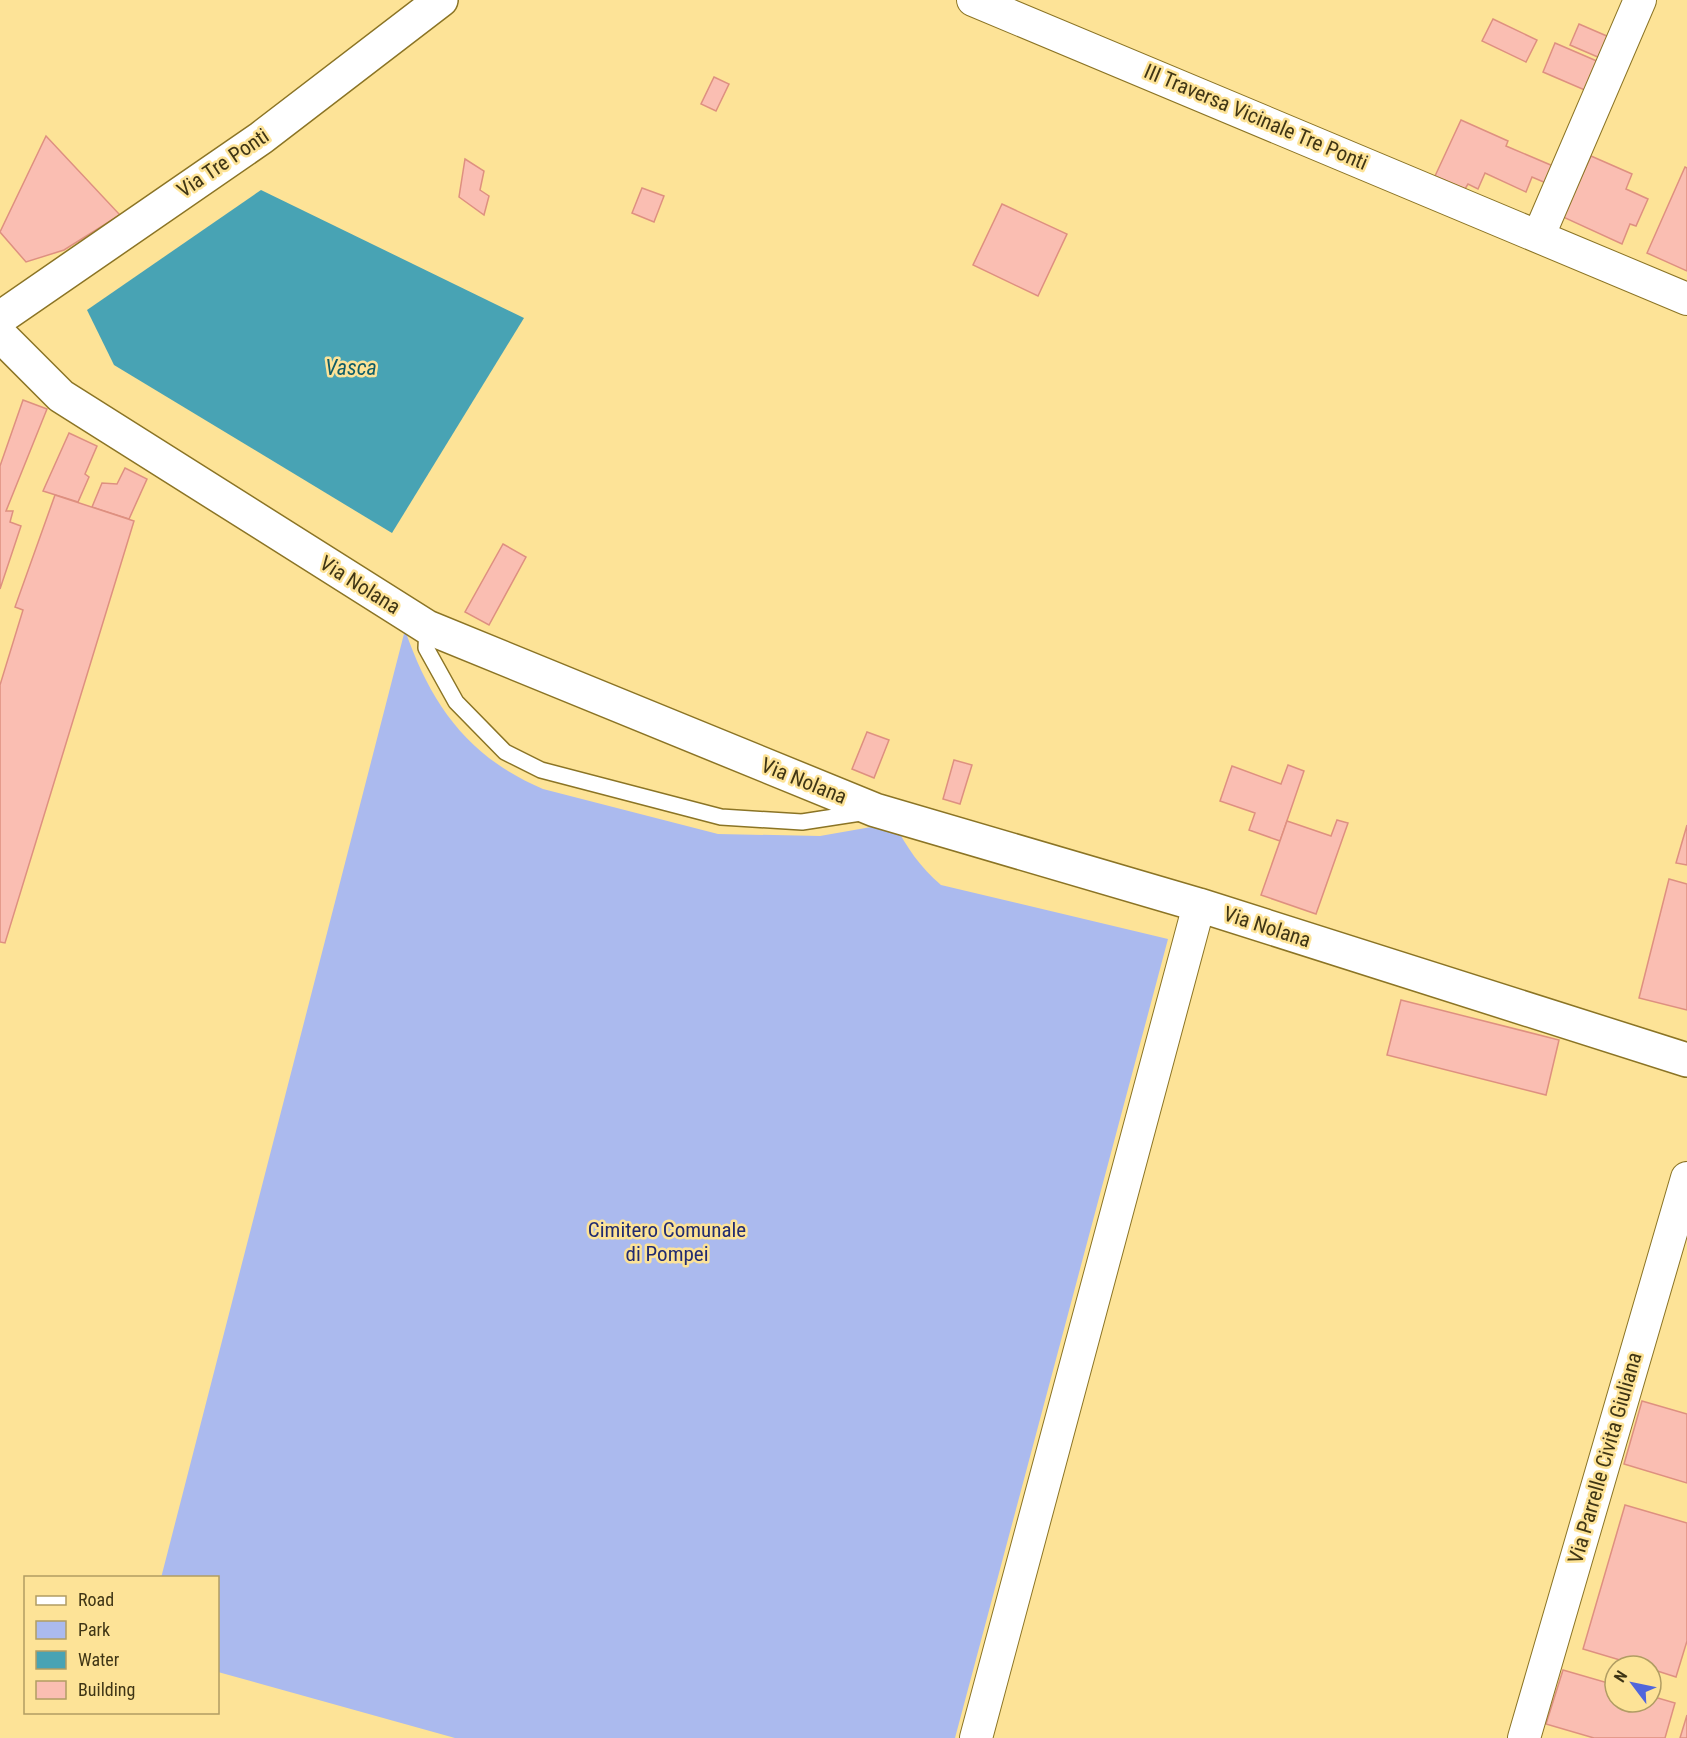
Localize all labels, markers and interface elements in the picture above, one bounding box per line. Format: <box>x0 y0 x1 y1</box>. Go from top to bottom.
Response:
street label: III Traversa Vicinale Tre Ponti <box>1141 59 1371 175</box>
street label: Via Tre Ponti <box>173 124 273 202</box>
water label: Vasca <box>325 355 377 380</box>
street label: Via Nolana <box>315 551 405 619</box>
street label: Via Nolana <box>758 753 850 809</box>
street label: Via Nolana <box>1220 902 1314 952</box>
park label: Cimitero Comunale di Pompei <box>588 1218 746 1266</box>
street label: Via Parrelle Civita Giuliana <box>1563 1350 1647 1566</box>
legend <box>24 1576 219 1714</box>
text: Road <box>78 1589 114 1610</box>
text: Park <box>78 1619 110 1640</box>
text: Water <box>78 1649 120 1670</box>
north arrow <box>1603 1654 1663 1714</box>
text: N <box>1610 1667 1631 1686</box>
text: Building <box>78 1679 135 1700</box>

